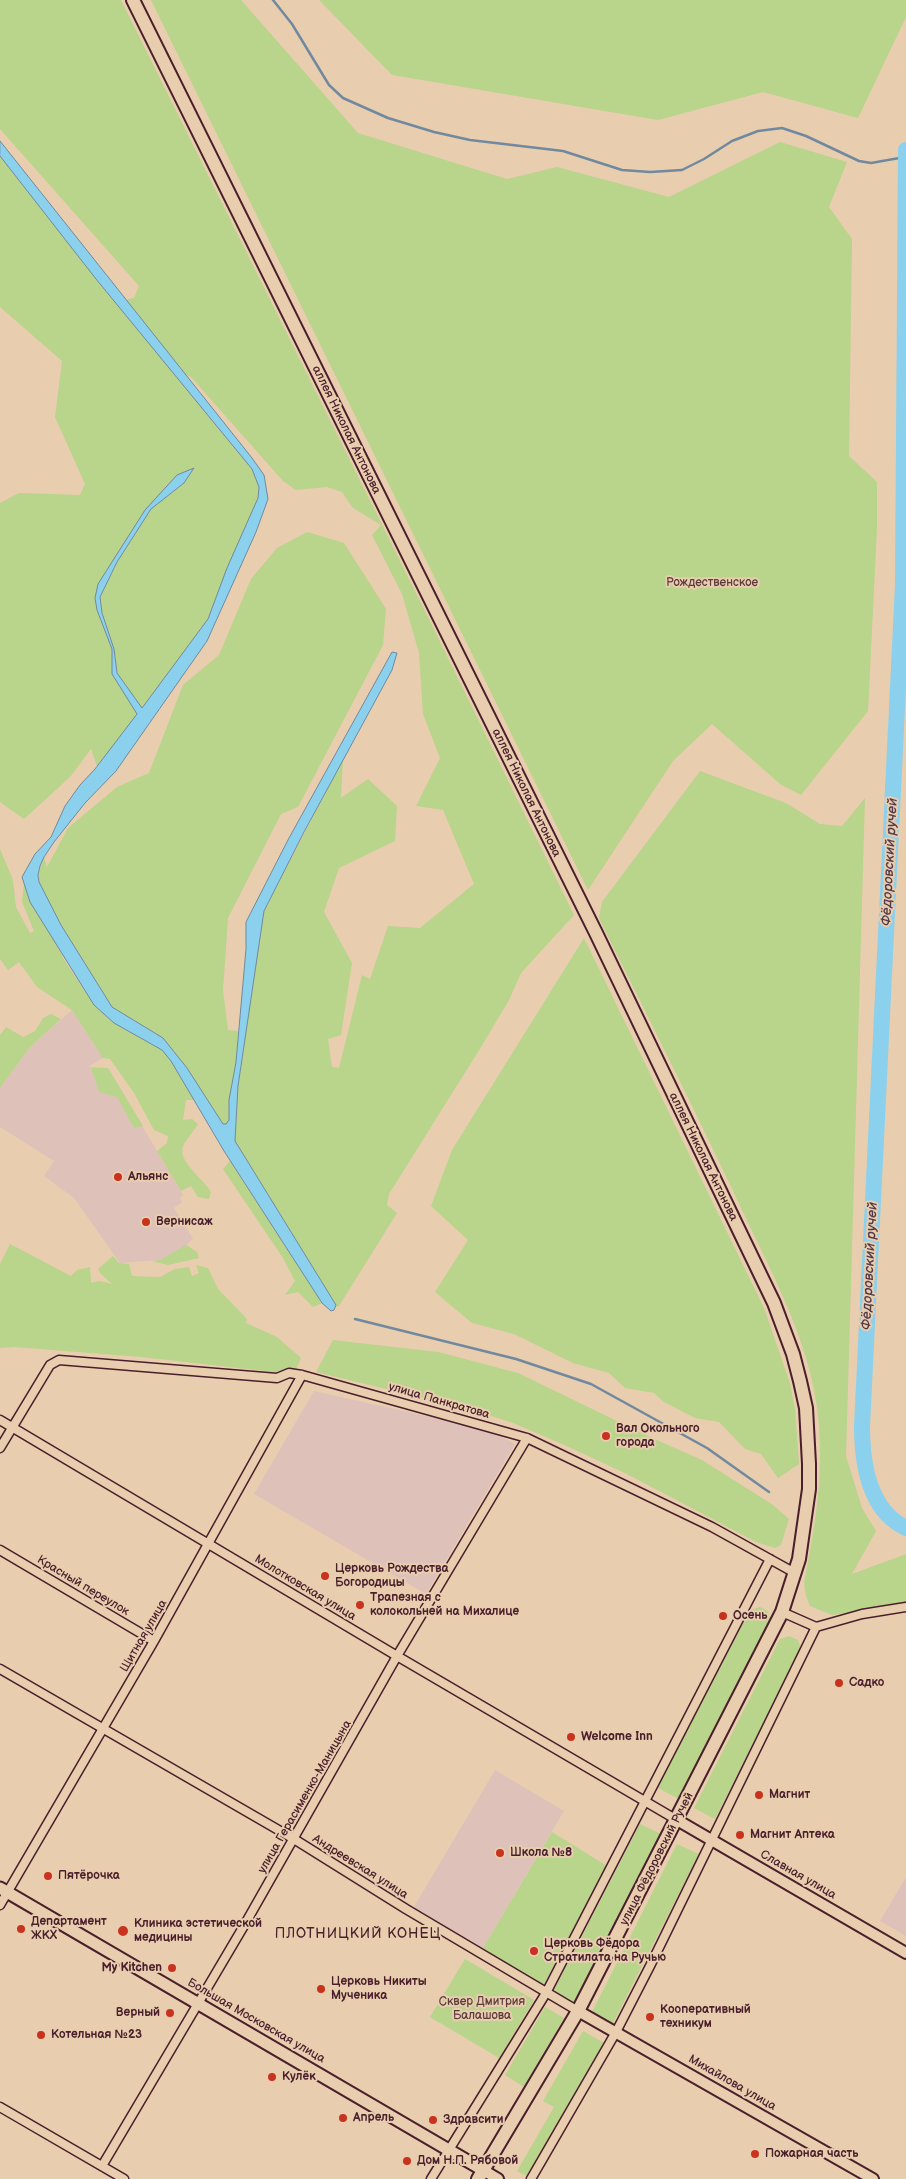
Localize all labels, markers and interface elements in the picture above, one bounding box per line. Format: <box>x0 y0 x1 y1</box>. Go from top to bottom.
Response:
street label: аллея Николая Антонова <box>309 363 383 497</box>
park label: Рождественское <box>666 576 758 590</box>
street label: аллея Николая Антонова <box>489 726 563 860</box>
water label: Фёдоровский ручей <box>878 798 902 926</box>
street label: аллея Николая Антонова <box>666 1090 740 1224</box>
place label: Альянс <box>128 1170 168 1184</box>
marker: Альянс <box>112 1171 124 1183</box>
water label: Фёдоровский ручей <box>858 1202 882 1330</box>
place label: Вернисаж <box>156 1215 213 1229</box>
marker: Вернисаж <box>140 1216 152 1228</box>
street label: улица Панкратова <box>387 1380 491 1422</box>
place label: Вал Окольного города <box>616 1422 700 1450</box>
marker: Вал Окольного города <box>600 1430 612 1442</box>
street label: Молотковская улица <box>252 1552 358 1624</box>
street label: Красный переулок <box>34 1553 132 1619</box>
place label: Церковь Рождества Богородицы <box>335 1562 449 1590</box>
marker: Церковь Рождества Богородицы <box>319 1570 331 1582</box>
place label: Трапезная с колокольней на Михалице <box>370 1591 519 1619</box>
street label: Щитная улица <box>118 1597 170 1675</box>
marker: Трапезная с колокольней на Михалице <box>354 1599 366 1611</box>
place label: Осень <box>733 1609 767 1623</box>
marker: Осень <box>717 1610 729 1622</box>
place label: Садко <box>849 1676 884 1690</box>
marker: Садко <box>833 1677 845 1689</box>
street label: улица Герасименко-Маницына <box>255 1718 355 1876</box>
place label: Welcome Inn <box>581 1730 653 1744</box>
marker: Welcome Inn <box>565 1731 577 1743</box>
place label: Магнит <box>769 1788 810 1802</box>
marker: Магнит <box>753 1789 765 1801</box>
street label: улица Фёдоровский Ручей <box>617 1790 697 1928</box>
place label: Магнит Аптека <box>750 1828 835 1842</box>
marker: Магнит Аптека <box>734 1829 746 1841</box>
street label: Андреевская улица <box>310 1832 410 1902</box>
place label: Школа №8 <box>510 1846 572 1860</box>
marker: Школа №8 <box>494 1847 506 1859</box>
street label: Славная улица <box>757 1847 839 1903</box>
place label: Пятёрочка <box>58 1869 120 1883</box>
marker: Пятёрочка <box>42 1870 54 1882</box>
place label: Департамент ЖКХ <box>31 1915 107 1943</box>
place label: Клиника эстетической медицины <box>134 1917 262 1945</box>
marker: Департамент ЖКХ <box>15 1923 27 1935</box>
marker: Клиника эстетической медицины <box>116 1924 130 1938</box>
district label: ПЛОТНИЦКИЙ КОНЕЦ <box>273 1926 443 1942</box>
place label: Церковь Фёдора Стратилата на Ручью <box>544 1937 666 1965</box>
marker: Церковь Фёдора Стратилата на Ручью <box>528 1945 540 1957</box>
place label: My Kitchen <box>102 1961 162 1975</box>
marker: My Kitchen <box>166 1962 178 1974</box>
place label: Церковь Никиты Мученика <box>331 1975 427 2003</box>
street label: Большая Московская улица <box>185 1976 327 2066</box>
marker: Церковь Никиты Мученика <box>315 1983 327 1995</box>
park label: Сквер Дмитрия Балашова <box>439 1995 525 2023</box>
place label: Кооперативный техникум <box>660 2003 751 2031</box>
place label: Верный <box>116 2006 160 2020</box>
marker: Верный <box>164 2007 176 2019</box>
marker: Кооперативный техникум <box>644 2011 656 2023</box>
place label: Котельная №23 <box>51 2028 142 2042</box>
marker: Котельная №23 <box>35 2029 47 2041</box>
street label: Михайлова улица <box>686 2052 778 2114</box>
place label: Кулёк <box>282 2070 316 2084</box>
marker: Кулёк <box>266 2071 278 2083</box>
place label: Апрель <box>353 2111 394 2125</box>
marker: Апрель <box>337 2112 349 2124</box>
place label: Здравсити <box>443 2113 503 2127</box>
marker: Здравсити <box>427 2114 439 2126</box>
place label: Пожарная часть <box>765 2147 858 2161</box>
marker: Пожарная часть <box>749 2148 761 2160</box>
place label: Дом Н.П. Рябовой <box>417 2154 518 2168</box>
marker: Дом Н.П. Рябовой <box>401 2155 413 2167</box>

